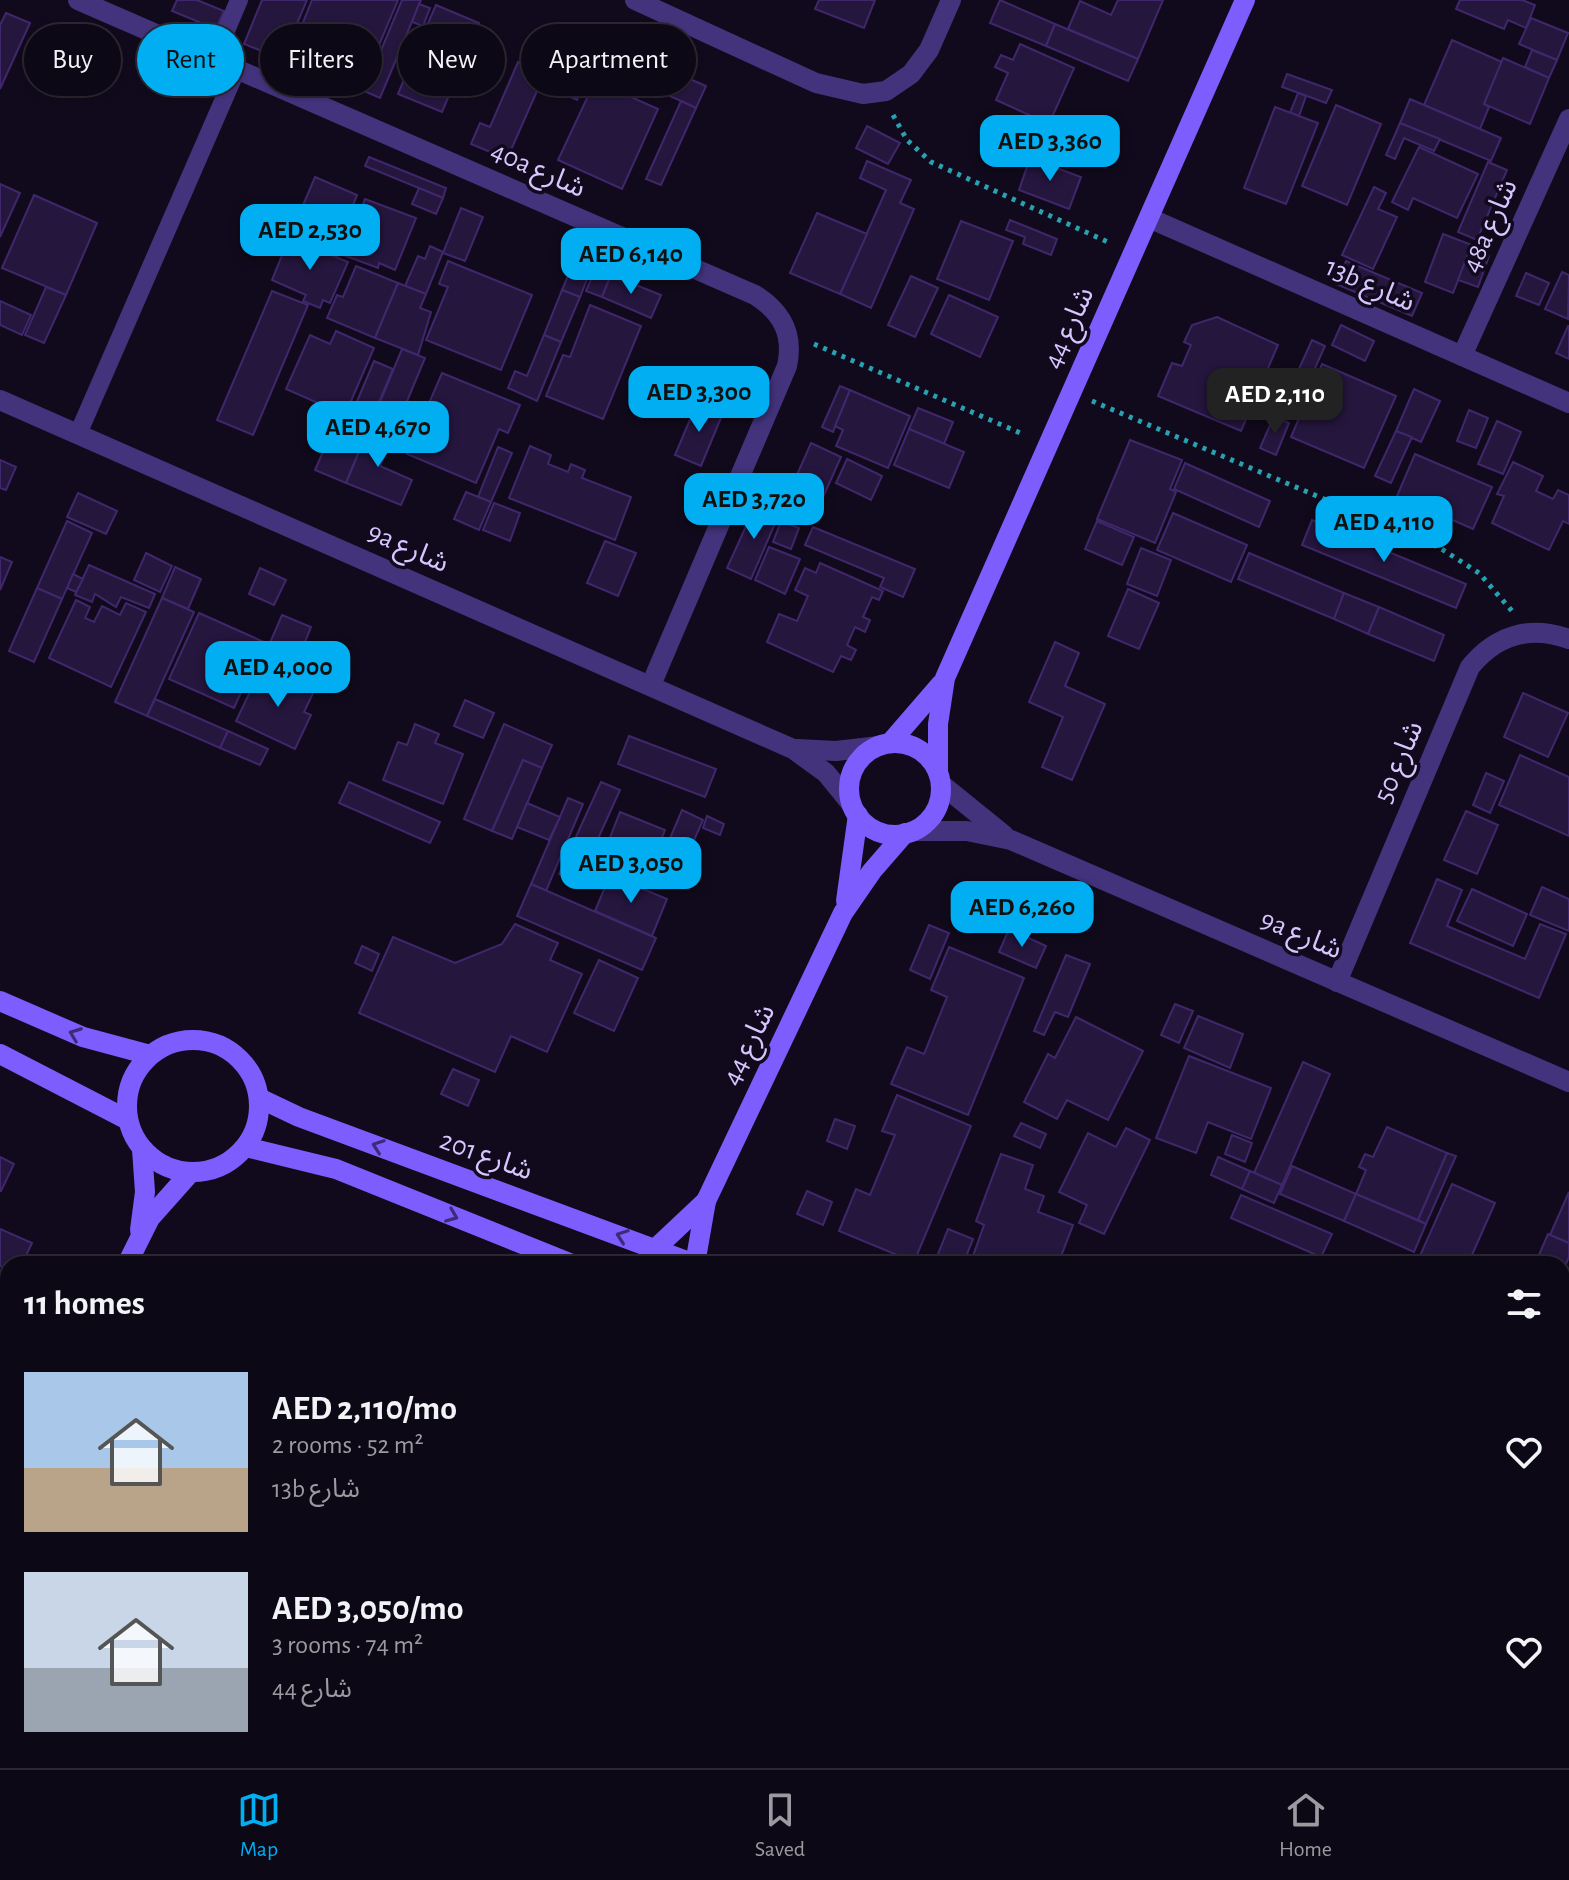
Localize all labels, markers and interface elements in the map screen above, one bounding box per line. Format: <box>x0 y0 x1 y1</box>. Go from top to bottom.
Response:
chip: Buy <box>24 24 121 96</box>
chip: Rent <box>137 24 244 96</box>
chip: Filters <box>260 24 382 96</box>
chip: New <box>398 24 505 96</box>
chip: Apartment <box>521 24 696 96</box>
pin: AED 3,360 <box>958 115 1142 183</box>
text: AED 3,360 <box>998 128 1102 154</box>
street label: 40a شارع <box>484 137 590 208</box>
street label: 48a شارع <box>1457 175 1527 279</box>
pin: AED 2,530 <box>218 204 402 272</box>
text: AED 2,530 <box>258 217 362 243</box>
pin: AED 6,140 <box>539 228 723 296</box>
text: AED 6,140 <box>579 241 683 267</box>
street label: 13b شارع <box>1319 253 1419 322</box>
street label: شارع 44 <box>1039 283 1104 375</box>
pin: AED 3,300 <box>607 366 791 434</box>
pin: AED 2,110 <box>1183 368 1367 436</box>
text: AED 3,300 <box>646 379 752 405</box>
text: AED 2,110 <box>1225 381 1325 407</box>
pin: AED 4,670 <box>286 401 470 469</box>
text: AED 4,670 <box>325 414 431 440</box>
pin: AED 3,720 <box>662 473 846 541</box>
text: AED 3,720 <box>702 486 806 512</box>
pin: AED 4,110 <box>1292 496 1476 564</box>
text: AED 4,110 <box>1333 509 1435 535</box>
street label: 9a شارع <box>361 518 453 583</box>
pin: AED 4,000 <box>186 641 370 709</box>
text: AED 4,000 <box>223 654 333 680</box>
street label: شارع 50 <box>1369 717 1433 809</box>
pin: AED 3,050 <box>539 837 723 905</box>
text: AED 3,050 <box>578 850 684 876</box>
pin: AED 6,260 <box>930 881 1114 949</box>
text: AED 6,260 <box>969 894 1075 920</box>
street label: 9a شارع <box>1254 905 1346 969</box>
street label: شارع 44 <box>718 1000 785 1092</box>
one-way arrow <box>69 1027 83 1044</box>
street label: شارع 201 <box>434 1126 536 1190</box>
one-way arrow <box>372 1139 386 1156</box>
one-way arrow <box>444 1206 458 1223</box>
one-way arrow <box>616 1229 630 1246</box>
icon: filters <box>1502 1282 1546 1326</box>
text: 11 homes <box>24 1287 145 1321</box>
text: AED 2,110/mo <box>272 1392 457 1426</box>
icon: home <box>88 1404 184 1500</box>
icon: heart <box>1502 1430 1546 1474</box>
text: 2 rooms · 52 m² <box>272 1432 424 1458</box>
text: 13b شارع <box>272 1476 360 1502</box>
text: AED 3,050/mo <box>272 1592 464 1626</box>
icon: home <box>88 1604 184 1700</box>
icon: heart <box>1502 1630 1546 1674</box>
text: 3 rooms · 74 m² <box>272 1632 423 1658</box>
text: شارع 44 <box>272 1676 352 1702</box>
tab: Map <box>237 1788 281 1862</box>
tab: Saved <box>755 1788 805 1862</box>
tab: Home <box>1279 1788 1332 1862</box>

